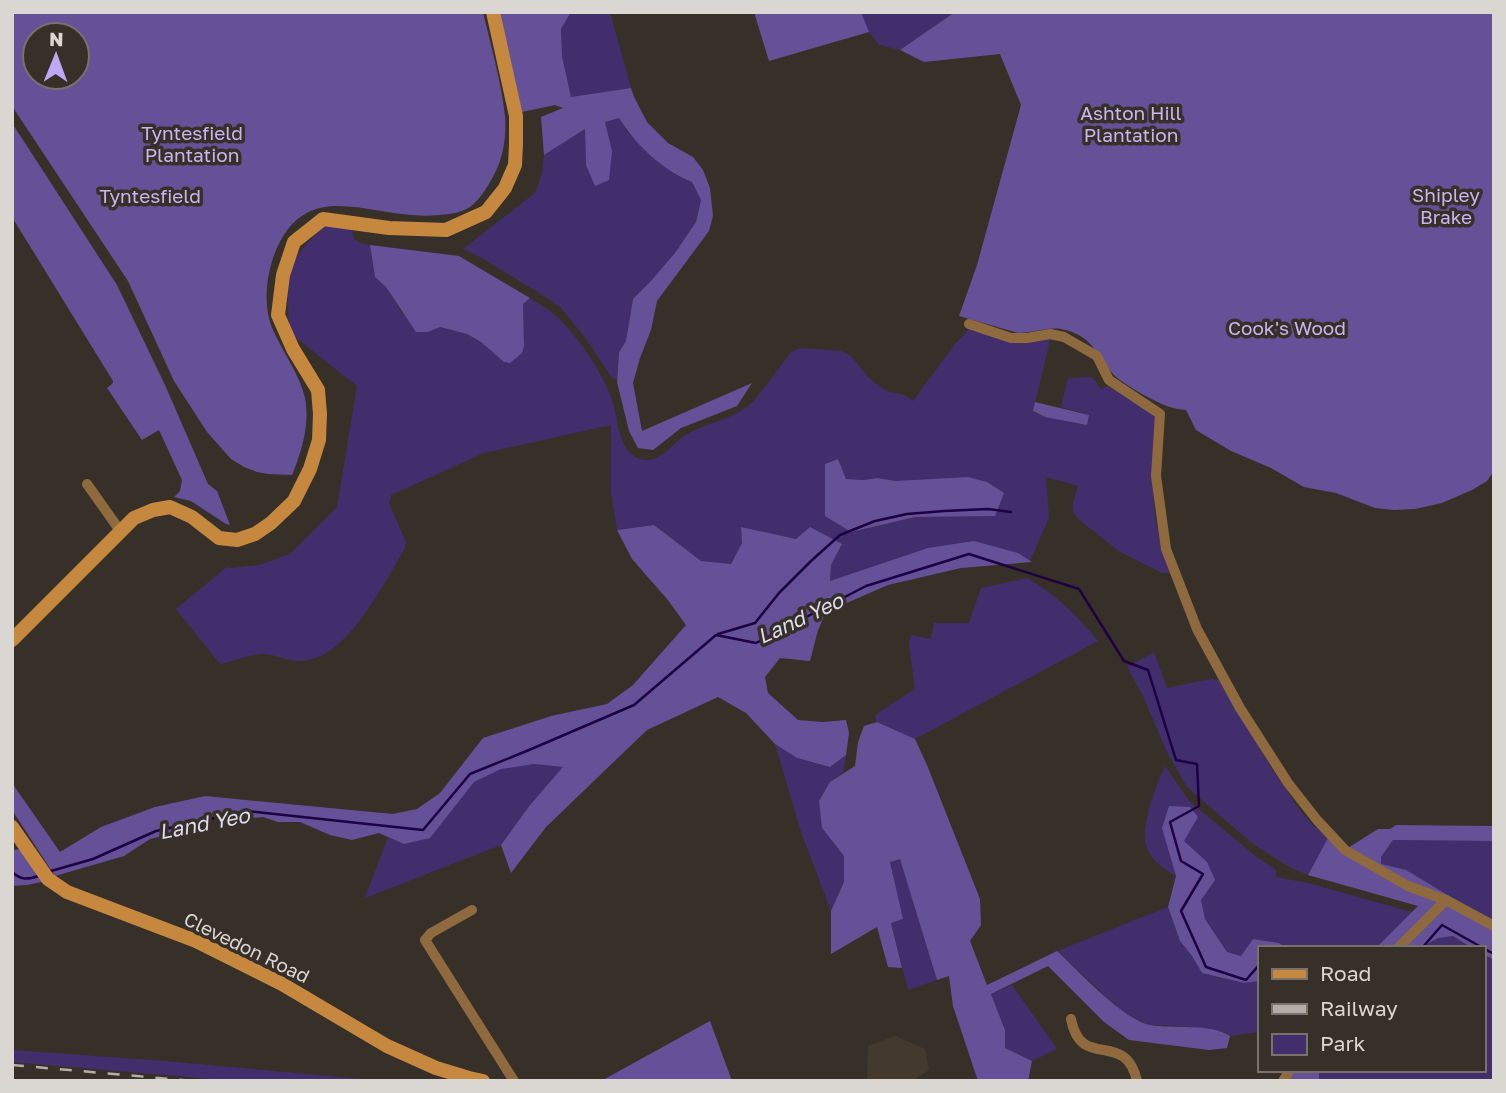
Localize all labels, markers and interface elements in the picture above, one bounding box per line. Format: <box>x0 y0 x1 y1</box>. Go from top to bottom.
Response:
north arrow <box>21 21 91 91</box>
text: N <box>49 27 64 50</box>
park label: Ashton Hill Plantation <box>1080 101 1182 146</box>
park label: Tyntesfield Plantation <box>141 121 243 166</box>
park label: Shipley Brake <box>1412 183 1480 228</box>
park label: Tyntesfield <box>99 184 201 207</box>
park label: Cook's Wood <box>1228 316 1346 339</box>
water label: Land Yeo <box>753 586 848 649</box>
water label: Land Yeo <box>157 801 253 845</box>
street label: Clevedon Road <box>180 907 314 987</box>
legend <box>1258 946 1485 1072</box>
text: Road <box>1320 960 1371 986</box>
text: Railway <box>1320 995 1398 1021</box>
text: Park <box>1320 1030 1366 1056</box>

